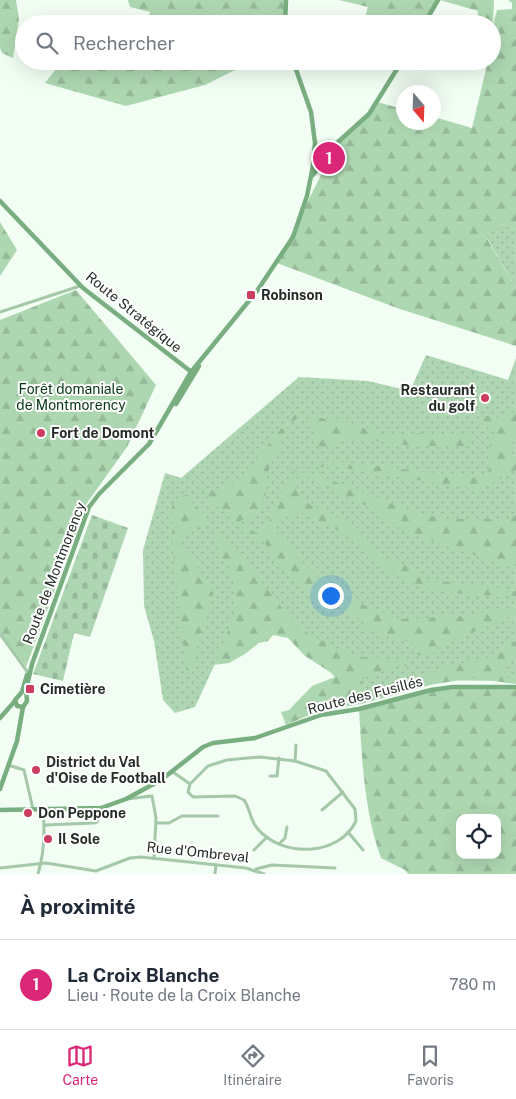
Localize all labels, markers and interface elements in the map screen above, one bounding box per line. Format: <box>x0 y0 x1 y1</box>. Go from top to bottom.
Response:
search box <box>15 15 501 70</box>
icon: search <box>33 29 61 57</box>
text: Rechercher <box>73 32 175 54</box>
north arrow <box>396 85 441 130</box>
pin: 1 <box>313 139 345 177</box>
street label: Route Stratégique <box>83 268 185 356</box>
place label: Robinson <box>261 287 323 303</box>
marker: Robinson <box>245 289 257 301</box>
park label: Forêt domaniale de Montmorency <box>16 381 126 413</box>
place label: Restaurant du golf <box>401 382 475 414</box>
marker: Restaurant du golf <box>479 392 491 404</box>
place label: Fort de Domont <box>51 425 154 441</box>
marker: Fort de Domont <box>35 427 47 439</box>
street label: Route de Montmorency <box>19 499 89 646</box>
your location <box>318 583 344 609</box>
street label: Route des Fusillés <box>306 673 424 717</box>
place label: Cimetière <box>40 681 106 697</box>
marker: Cimetière <box>24 683 36 695</box>
place label: District du Val d'Oise de Football <box>46 754 166 786</box>
marker: District du Val d'Oise de Football <box>30 764 42 776</box>
place label: Don Peppone <box>38 805 126 821</box>
marker: Don Peppone <box>22 807 34 819</box>
map controls <box>456 814 501 859</box>
button: locate <box>456 814 501 859</box>
place label: Il Sole <box>58 831 100 847</box>
marker: Il Sole <box>42 833 54 845</box>
street label: Rue d'Ombreval <box>146 839 250 865</box>
text: À proximité <box>20 894 136 919</box>
text: La Croix Blanche <box>67 964 220 986</box>
text: 1 <box>33 975 39 994</box>
text: 780 m <box>449 975 496 994</box>
text: Lieu · Route de la Croix Blanche <box>67 986 301 1005</box>
tab: Carte <box>62 1042 98 1088</box>
tab: Itinéraire <box>223 1042 282 1088</box>
tab: Favoris <box>407 1042 453 1088</box>

